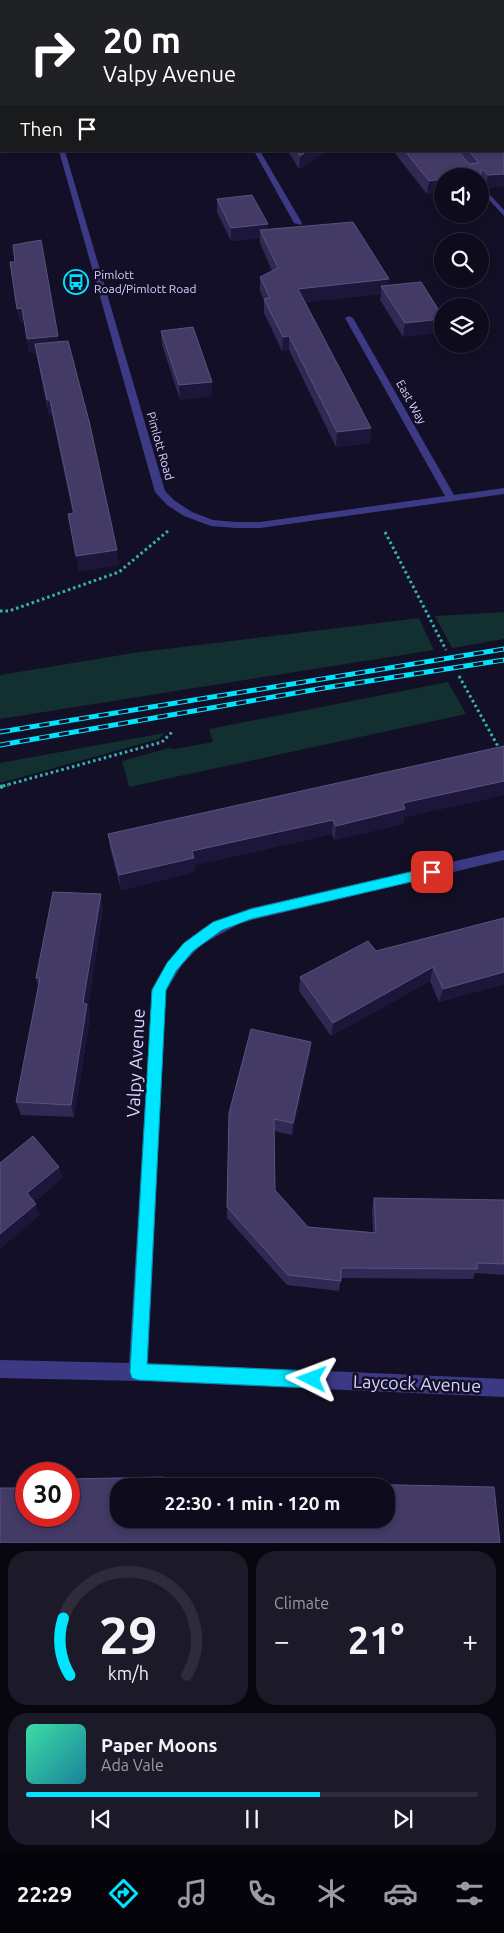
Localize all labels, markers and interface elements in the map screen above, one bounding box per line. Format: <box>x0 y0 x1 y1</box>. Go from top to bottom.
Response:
icon: right <box>20 20 85 85</box>
text: 20 m <box>103 20 181 60</box>
text: Valpy Avenue <box>103 61 236 86</box>
icon: arrive <box>73 115 101 143</box>
text: Then <box>20 118 63 140</box>
map controls <box>434 168 489 353</box>
button: sound <box>434 168 489 223</box>
button: search <box>434 233 489 288</box>
place label: Pimlott Road/Pimlott Road <box>94 268 197 295</box>
bus stop icon: Pimlott Road/Pimlott Road <box>63 269 89 295</box>
button: layers <box>434 298 489 353</box>
street label: East Way <box>394 377 429 426</box>
street label: Pimlott Road <box>145 410 176 482</box>
pin <box>411 851 453 893</box>
icon: arrive <box>418 858 446 886</box>
street label: Valpy Avenue <box>122 1008 148 1118</box>
position arrow <box>285 1352 337 1404</box>
street label: Laycock Avenue <box>353 1371 481 1395</box>
speed limit sign: 30 <box>15 1462 80 1527</box>
text: 22:30 · 1 min · 120 m <box>165 1492 340 1514</box>
text: Climate <box>274 1594 329 1612</box>
text: 29 <box>99 1606 157 1664</box>
text: 21° <box>348 1619 404 1661</box>
text: − <box>274 1625 290 1656</box>
text: + <box>462 1625 478 1656</box>
text: km/h <box>107 1663 149 1683</box>
text: Paper Moons <box>101 1734 218 1756</box>
text: Ada Vale <box>101 1756 164 1774</box>
icon: previous <box>87 1805 115 1833</box>
icon: pause <box>238 1805 266 1833</box>
icon: next <box>389 1805 417 1833</box>
icon: directions <box>106 1876 141 1911</box>
icon: music <box>175 1876 210 1911</box>
icon: phone <box>244 1876 279 1911</box>
icon: climate <box>314 1876 349 1911</box>
icon: car <box>383 1876 418 1911</box>
icon: filters <box>452 1876 487 1911</box>
text: 22:29 <box>17 1881 72 1906</box>

